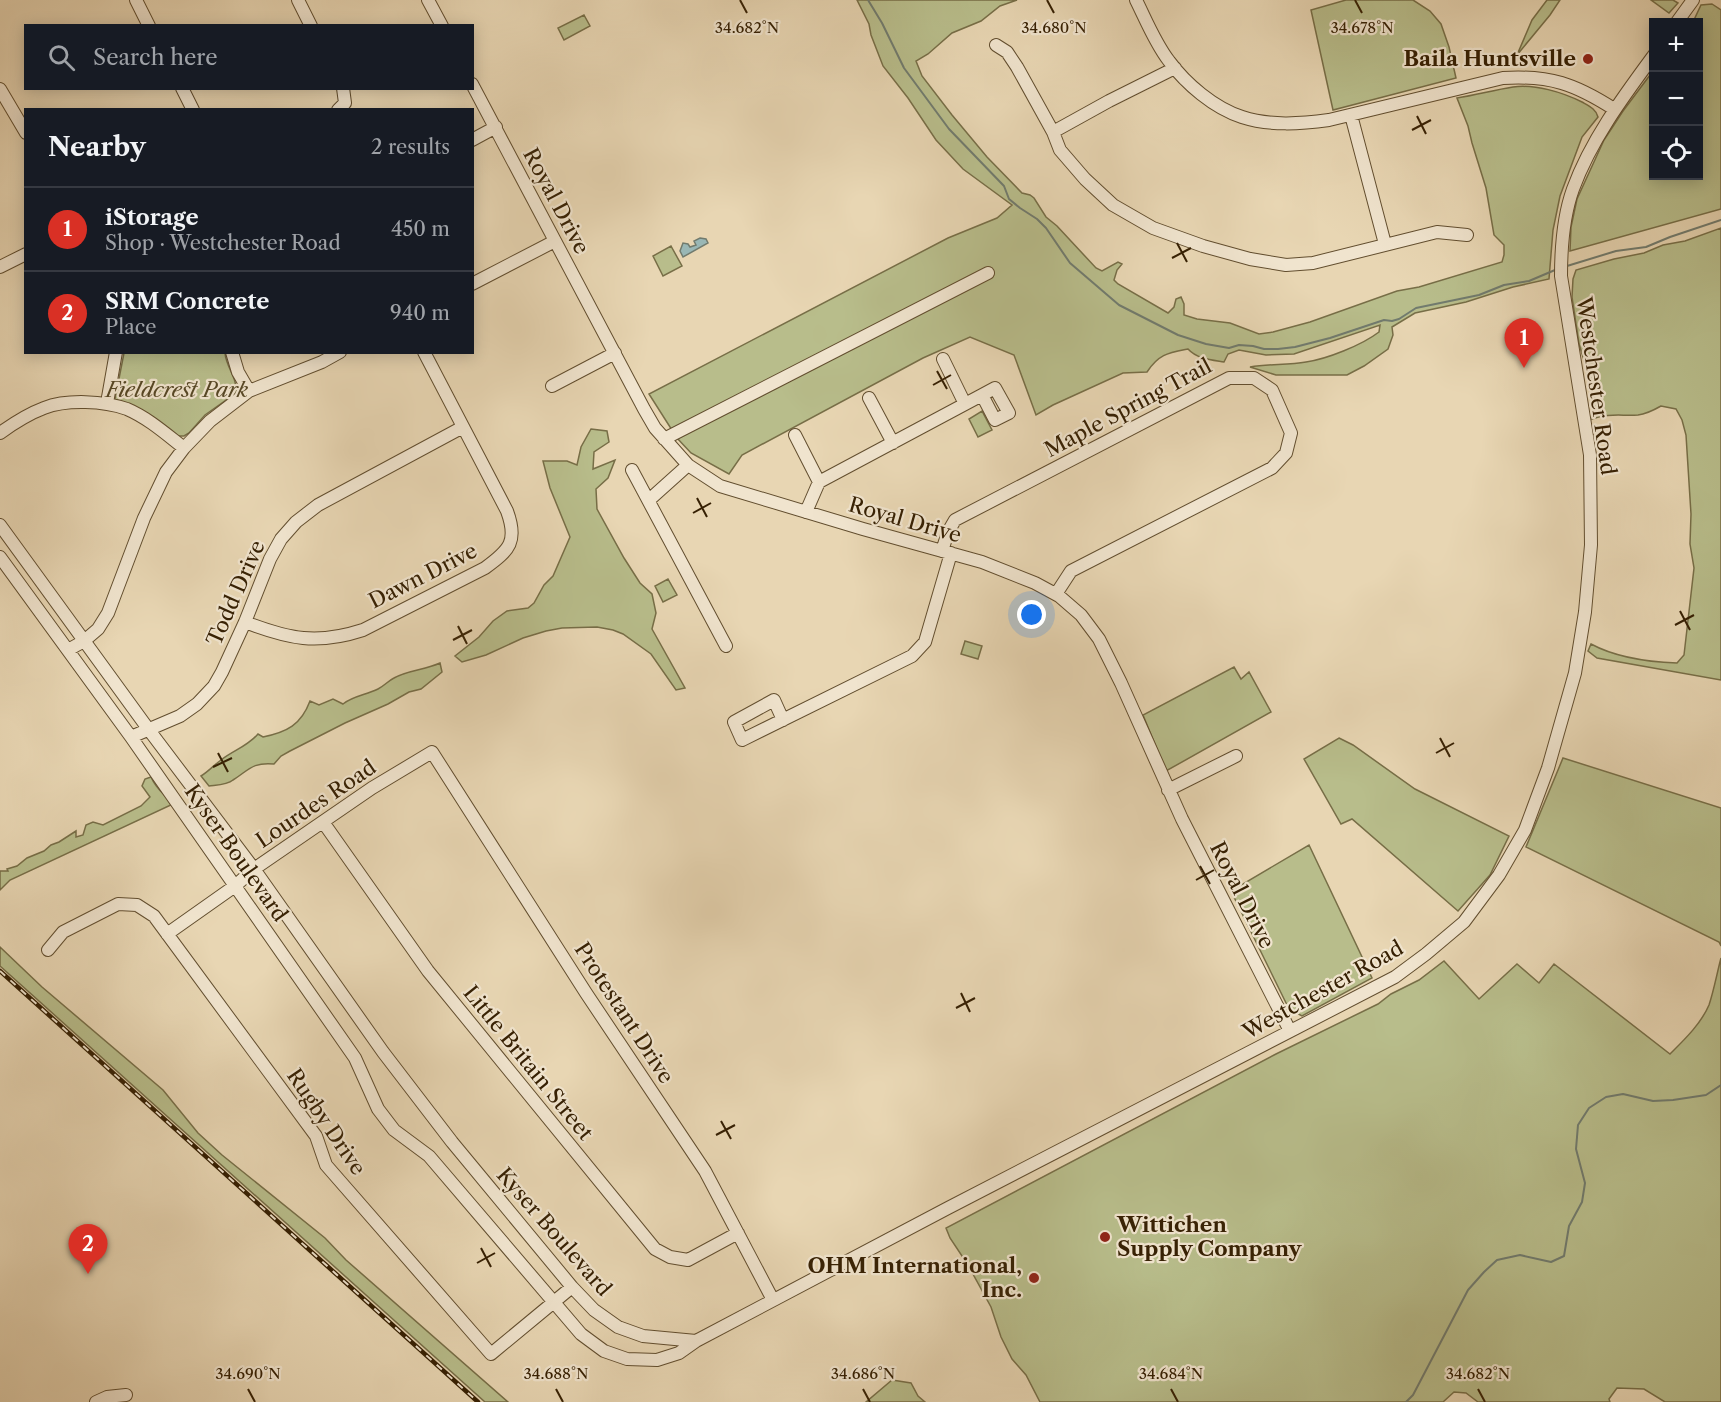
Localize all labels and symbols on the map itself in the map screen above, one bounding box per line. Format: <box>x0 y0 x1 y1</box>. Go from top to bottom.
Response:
text: 34.682°N <box>715 18 779 37</box>
text: 34.680°N <box>1021 18 1087 37</box>
text: 34.678°N <box>1330 18 1394 37</box>
place label: Baila Huntsville <box>1403 46 1576 71</box>
marker: Baila Huntsville <box>1581 52 1595 66</box>
street label: Royal Drive <box>518 144 595 258</box>
street label: Westchester Road <box>1571 294 1621 477</box>
pin: 1 <box>1504 318 1544 368</box>
street label: Maple Spring Trail <box>1040 353 1216 462</box>
park label: Fieldcrest Park <box>104 377 248 402</box>
street label: Royal Drive <box>846 492 964 548</box>
street label: Todd Drive <box>201 536 270 649</box>
street label: Dawn Drive <box>364 538 481 614</box>
your location <box>1017 600 1046 629</box>
street label: Lourdes Road <box>251 754 381 853</box>
street label: Kyser Boulevard <box>180 779 293 926</box>
street label: Royal Drive <box>1205 837 1280 952</box>
street label: Westchester Road <box>1237 935 1407 1044</box>
street label: Protestant Drive <box>570 938 679 1088</box>
street label: Little Britain Street <box>458 980 599 1145</box>
street label: Rugby Drive <box>282 1064 371 1180</box>
street label: Kyser Boulevard <box>492 1162 617 1301</box>
place label: Wittichen Supply Company <box>1116 1212 1303 1261</box>
pin: 2 <box>68 1224 107 1274</box>
marker: Wittichen Supply Company <box>1098 1230 1112 1244</box>
place label: OHM International, Inc. <box>808 1253 1022 1302</box>
marker: OHM International, Inc. <box>1027 1271 1041 1285</box>
text: 34.690°N <box>215 1364 281 1383</box>
text: 34.688°N <box>524 1364 588 1383</box>
text: 34.686°N <box>831 1364 895 1383</box>
text: 34.684°N <box>1139 1364 1203 1383</box>
text: 34.682°N <box>1446 1364 1510 1383</box>

